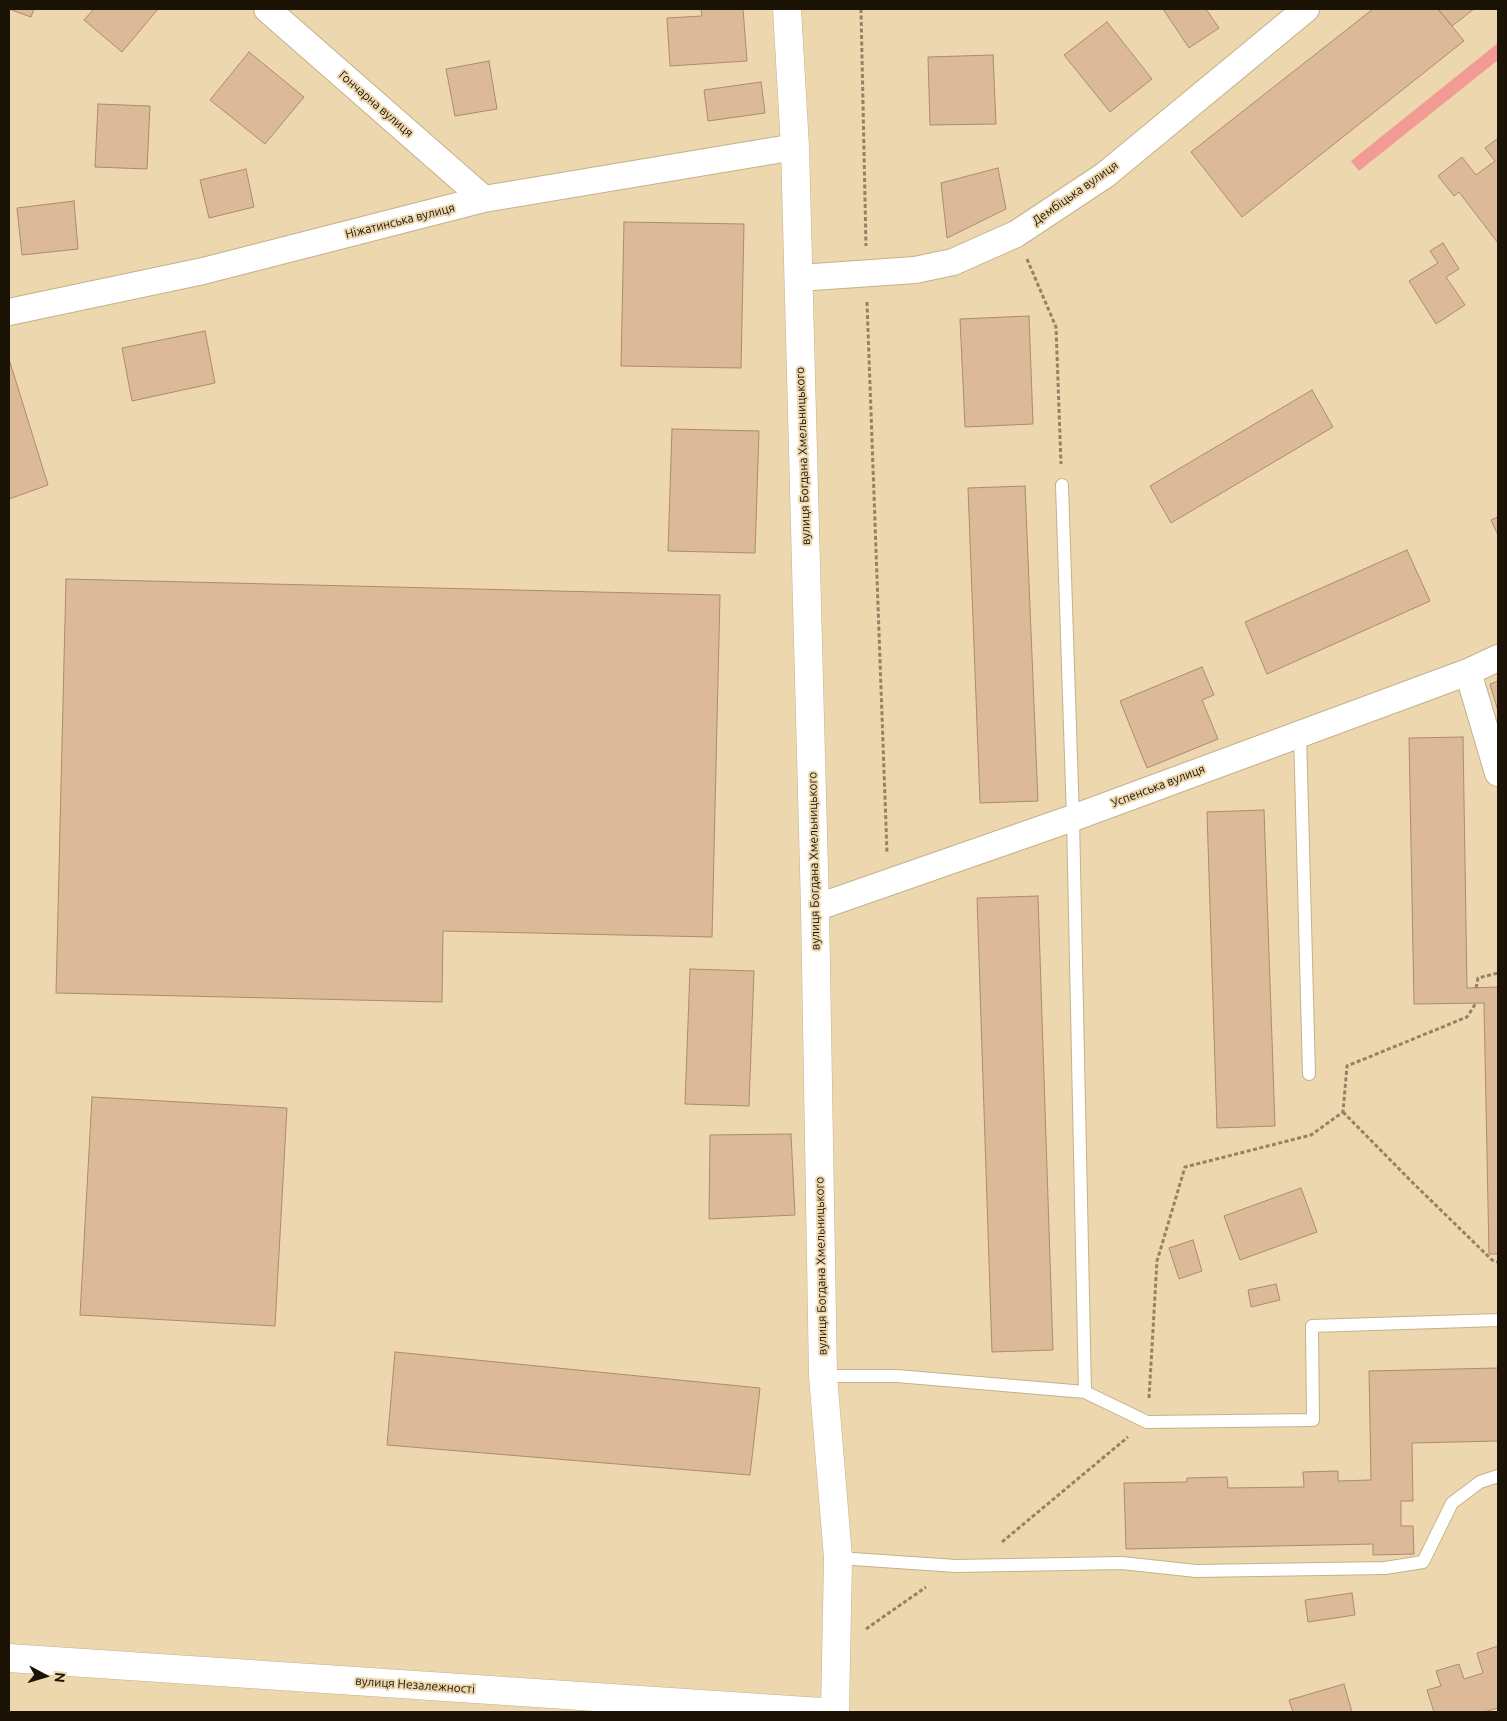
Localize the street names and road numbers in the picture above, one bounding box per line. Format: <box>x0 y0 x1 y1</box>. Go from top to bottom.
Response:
street label: Гончарна вулиця <box>336 68 416 140</box>
street label: Дембіцька вулиця <box>1029 158 1121 228</box>
street label: Ніжатинська вулиця <box>344 200 456 242</box>
street label: вулиця Богдана Хмельницького <box>793 367 813 545</box>
street label: Успенська вулиця <box>1109 762 1207 810</box>
street label: вулиця Богдана Хмельницького <box>805 772 823 950</box>
street label: вулиця Богдана Хмельницького <box>812 1177 830 1355</box>
street label: вулиця Незалежності <box>355 1674 475 1696</box>

